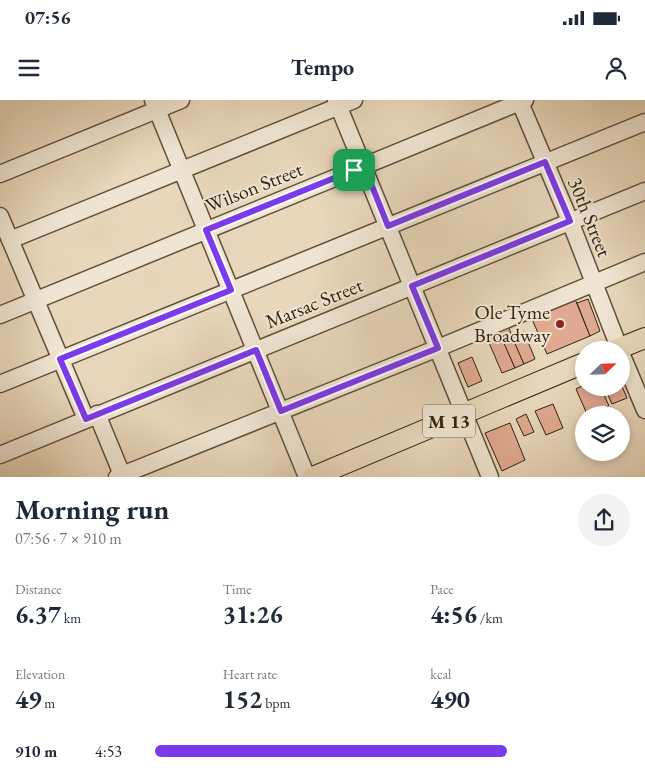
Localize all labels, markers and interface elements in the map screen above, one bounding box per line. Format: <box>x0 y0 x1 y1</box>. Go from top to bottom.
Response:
text: 07:56 <box>25 5 71 30</box>
text: Tempo <box>291 53 354 82</box>
icon: menu <box>15 54 43 82</box>
icon: person <box>602 54 630 82</box>
pin <box>333 149 375 191</box>
street label: Wilson Street <box>202 155 307 218</box>
icon: arrive <box>340 156 368 184</box>
street label: 30th Street <box>562 173 618 261</box>
street label: Marsac Street <box>261 271 367 334</box>
place label: Ole Tyme Broadway <box>474 299 550 348</box>
marker: Ole Tyme Broadway <box>554 318 566 330</box>
north arrow <box>575 341 630 396</box>
map controls <box>575 341 630 461</box>
road number: M 13 <box>423 404 475 438</box>
button: layers <box>575 406 630 461</box>
text: Morning run <box>15 491 169 527</box>
button: share <box>578 494 630 546</box>
text: 07:56 · 7 × 910 m <box>15 528 122 549</box>
text: Distance <box>15 580 62 598</box>
text: Time <box>223 580 252 598</box>
text: Pace <box>430 580 454 598</box>
text: 6.37 <box>15 598 61 630</box>
text: 31:26 <box>223 598 283 630</box>
text: 4:56 <box>430 598 477 630</box>
text: km <box>61 609 81 627</box>
text: /km <box>477 609 503 627</box>
text: Elevation <box>15 665 65 683</box>
text: Heart rate <box>223 665 277 683</box>
text: kcal <box>430 665 451 683</box>
text: 49 <box>15 683 41 715</box>
text: 152 <box>223 683 262 715</box>
text: 490 <box>430 683 470 715</box>
text: m <box>41 694 55 712</box>
text: bpm <box>262 694 291 712</box>
text: 910 m <box>15 741 57 762</box>
text: 4:53 <box>95 741 122 762</box>

